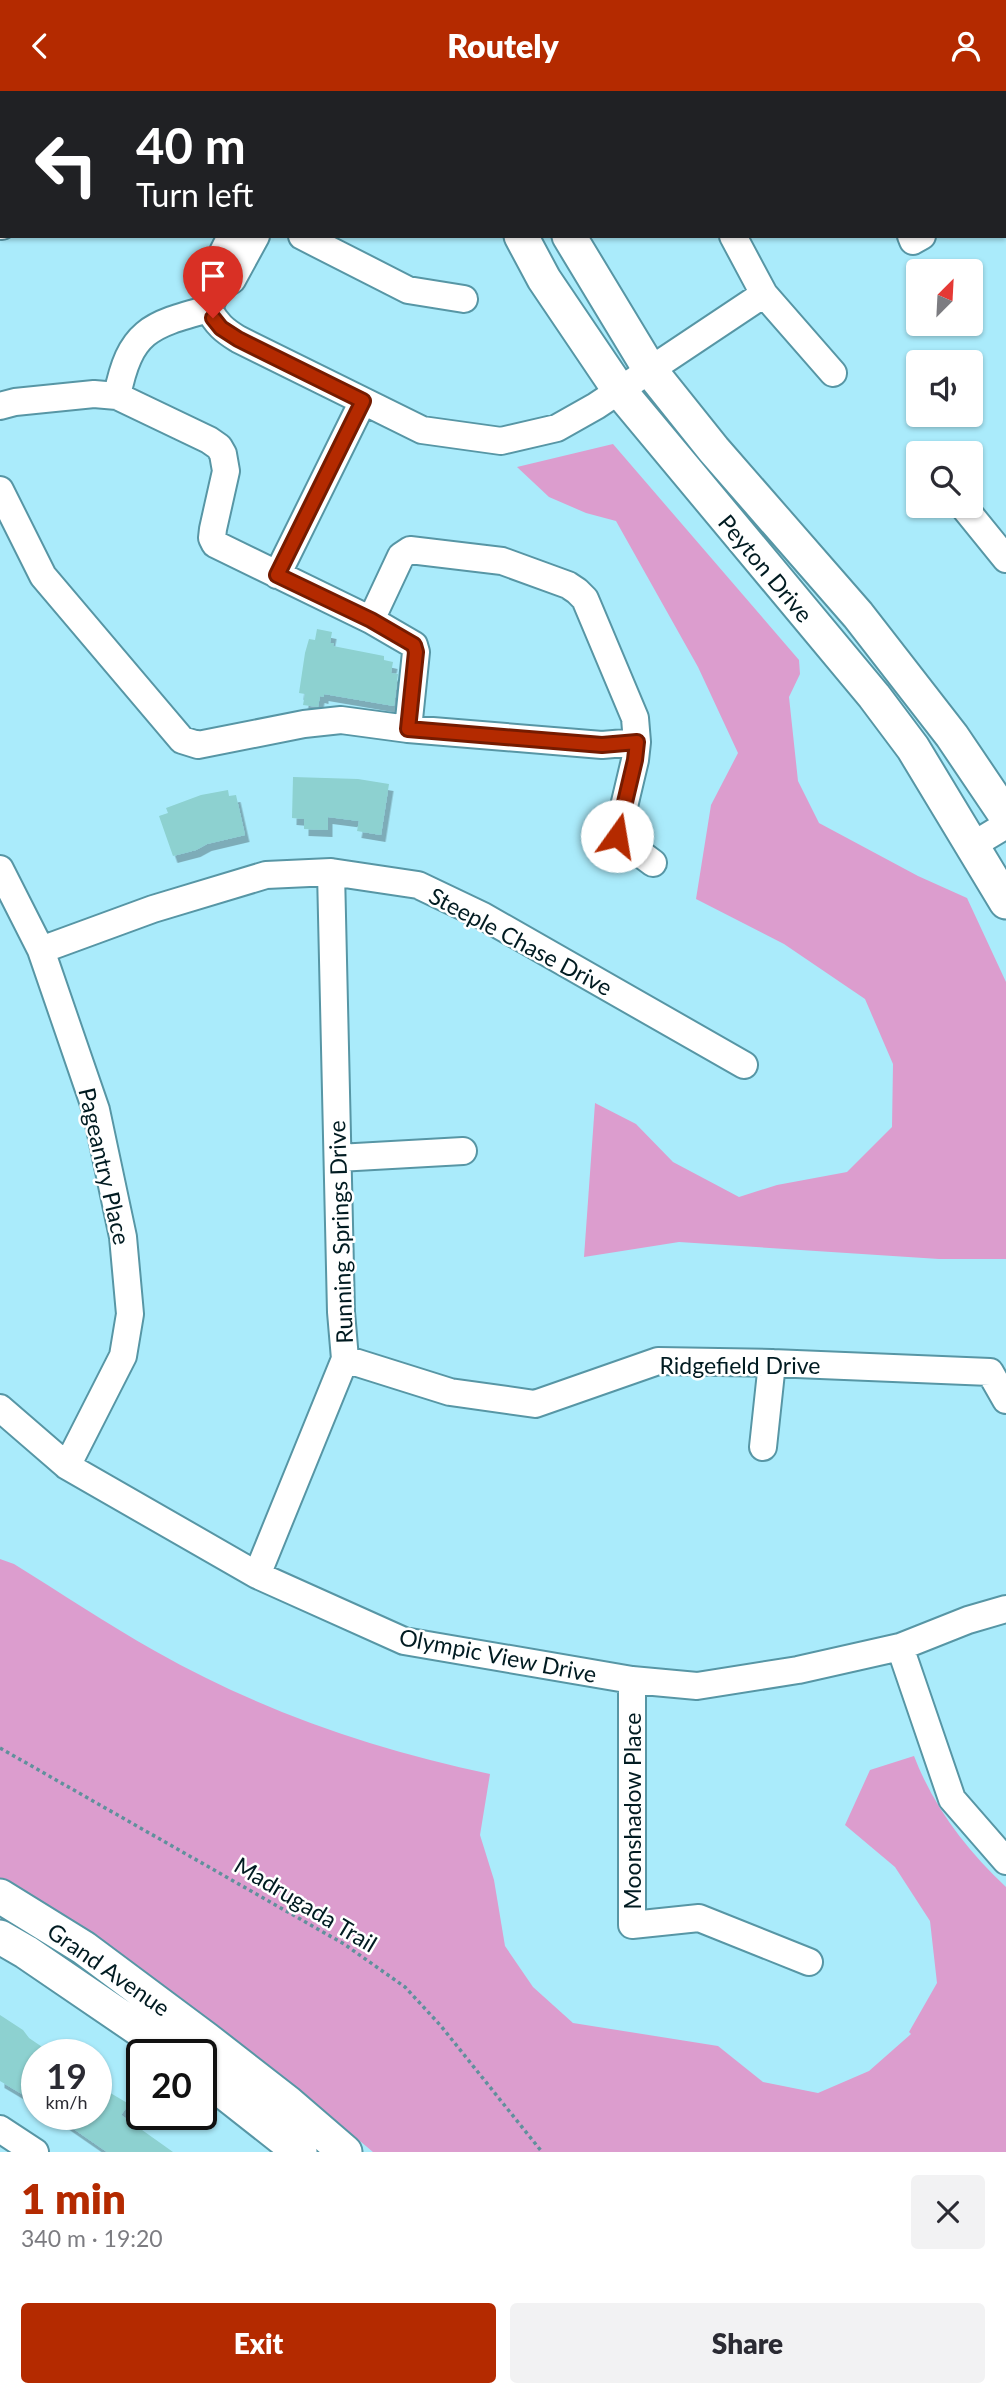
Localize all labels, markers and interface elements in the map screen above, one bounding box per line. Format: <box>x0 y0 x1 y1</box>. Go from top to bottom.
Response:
text: Routely <box>447 26 559 65</box>
icon: back <box>21 27 59 65</box>
icon: person <box>947 27 985 65</box>
text: 40 m <box>136 116 246 174</box>
icon: left <box>21 119 112 210</box>
text: Turn left <box>136 175 253 214</box>
pin <box>183 246 243 318</box>
icon: arrive <box>194 257 232 295</box>
north arrow <box>906 259 984 336</box>
map controls <box>906 259 983 518</box>
button: sound <box>906 350 983 427</box>
button: search <box>906 441 983 518</box>
street label: Peyton Drive <box>713 509 819 627</box>
position arrow <box>580 799 654 873</box>
street label: Steeple Chase Drive <box>425 881 617 1001</box>
street label: Pageantry Place <box>73 1085 137 1247</box>
street label: Running Springs Drive <box>322 1120 358 1344</box>
street label: Ridgefield Drive <box>660 1351 820 1379</box>
street label: Olympic View Drive <box>397 1622 599 1688</box>
street label: Moonshadow Place <box>618 1713 646 1909</box>
street label: Madrugada Trail <box>230 1851 382 1957</box>
street label: Grand Avenue <box>42 1916 176 2022</box>
speed limit sign: 20 <box>126 2039 217 2130</box>
text: 19 <box>46 2054 87 2096</box>
text: km/h <box>45 2091 88 2113</box>
text: 1 min <box>21 2173 126 2223</box>
button: close <box>911 2175 985 2249</box>
text: 340 m · 19:20 <box>21 2224 163 2252</box>
button: Exit <box>21 2303 496 2383</box>
button: Share <box>510 2303 985 2383</box>

